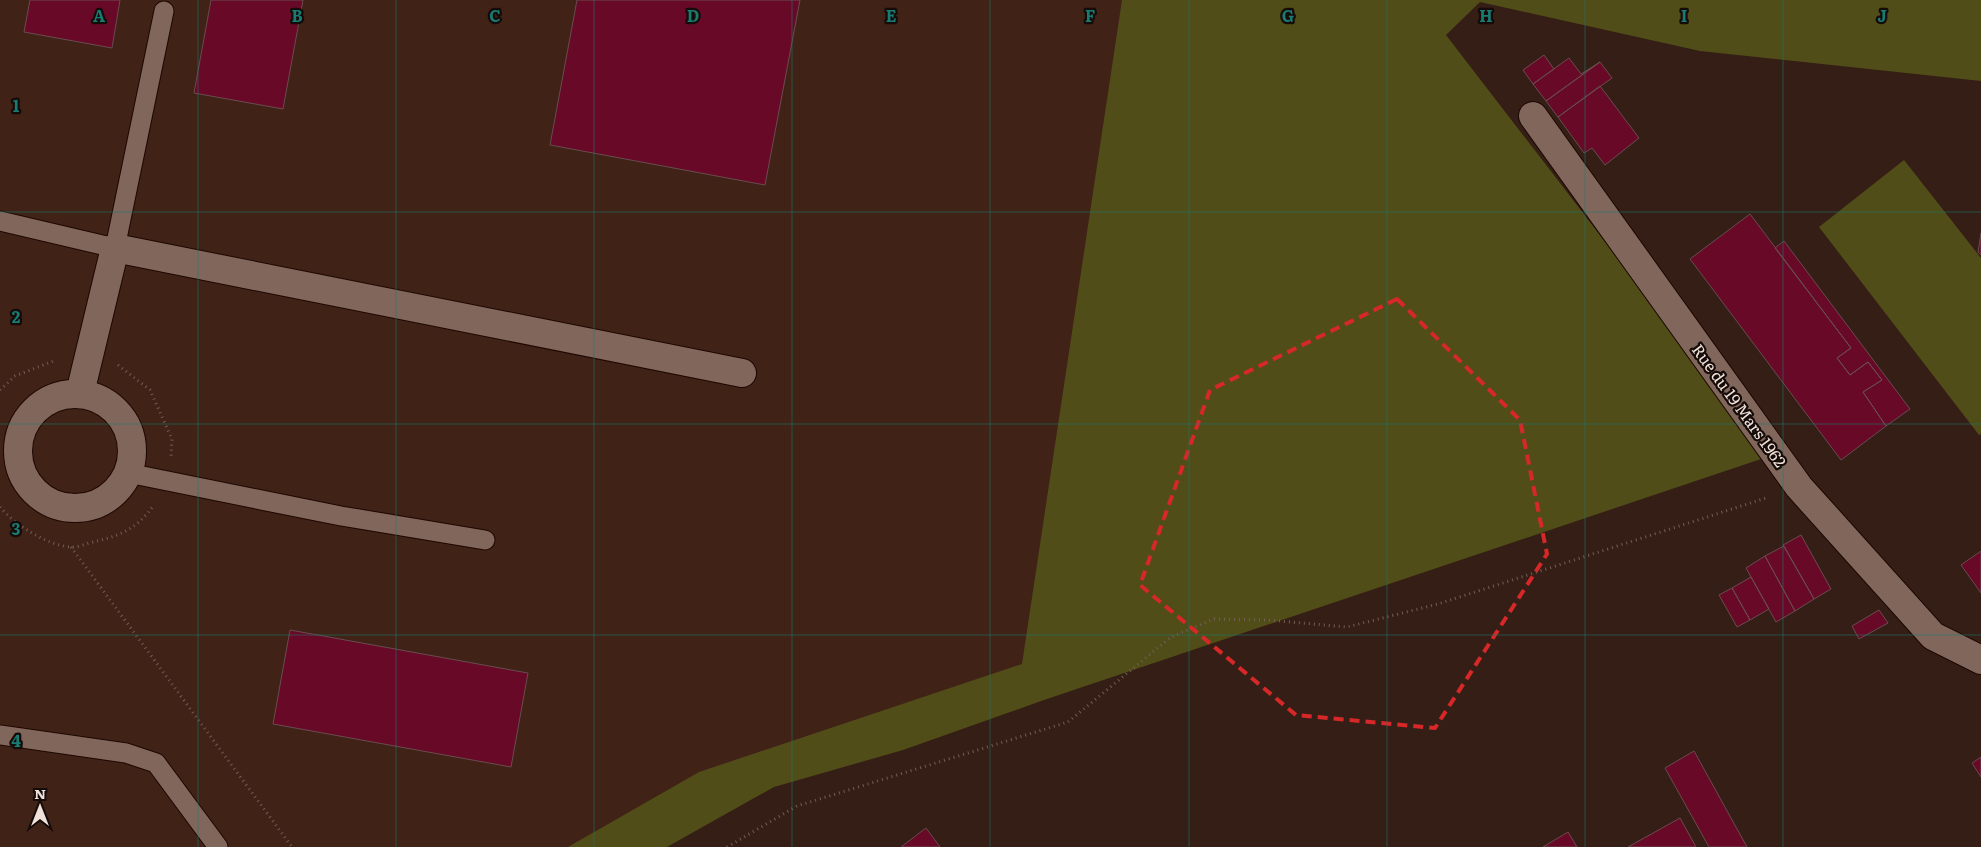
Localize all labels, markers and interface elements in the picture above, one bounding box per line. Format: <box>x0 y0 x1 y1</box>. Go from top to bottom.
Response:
text: A <box>93 3 105 27</box>
text: B <box>291 3 303 27</box>
text: C <box>489 3 501 27</box>
text: D <box>687 3 699 27</box>
text: E <box>886 3 897 27</box>
text: F <box>1085 3 1095 27</box>
text: G <box>1282 3 1294 27</box>
text: H <box>1479 3 1493 27</box>
text: I <box>1681 3 1687 27</box>
text: J <box>1877 3 1887 27</box>
text: 1 <box>13 93 20 117</box>
text: 2 <box>12 304 21 328</box>
street label: Rue du 19 Mars 1962 <box>1687 338 1793 472</box>
text: 3 <box>12 516 21 540</box>
text: 4 <box>11 728 21 752</box>
north arrow <box>15 782 65 832</box>
text: N <box>34 783 46 803</box>

